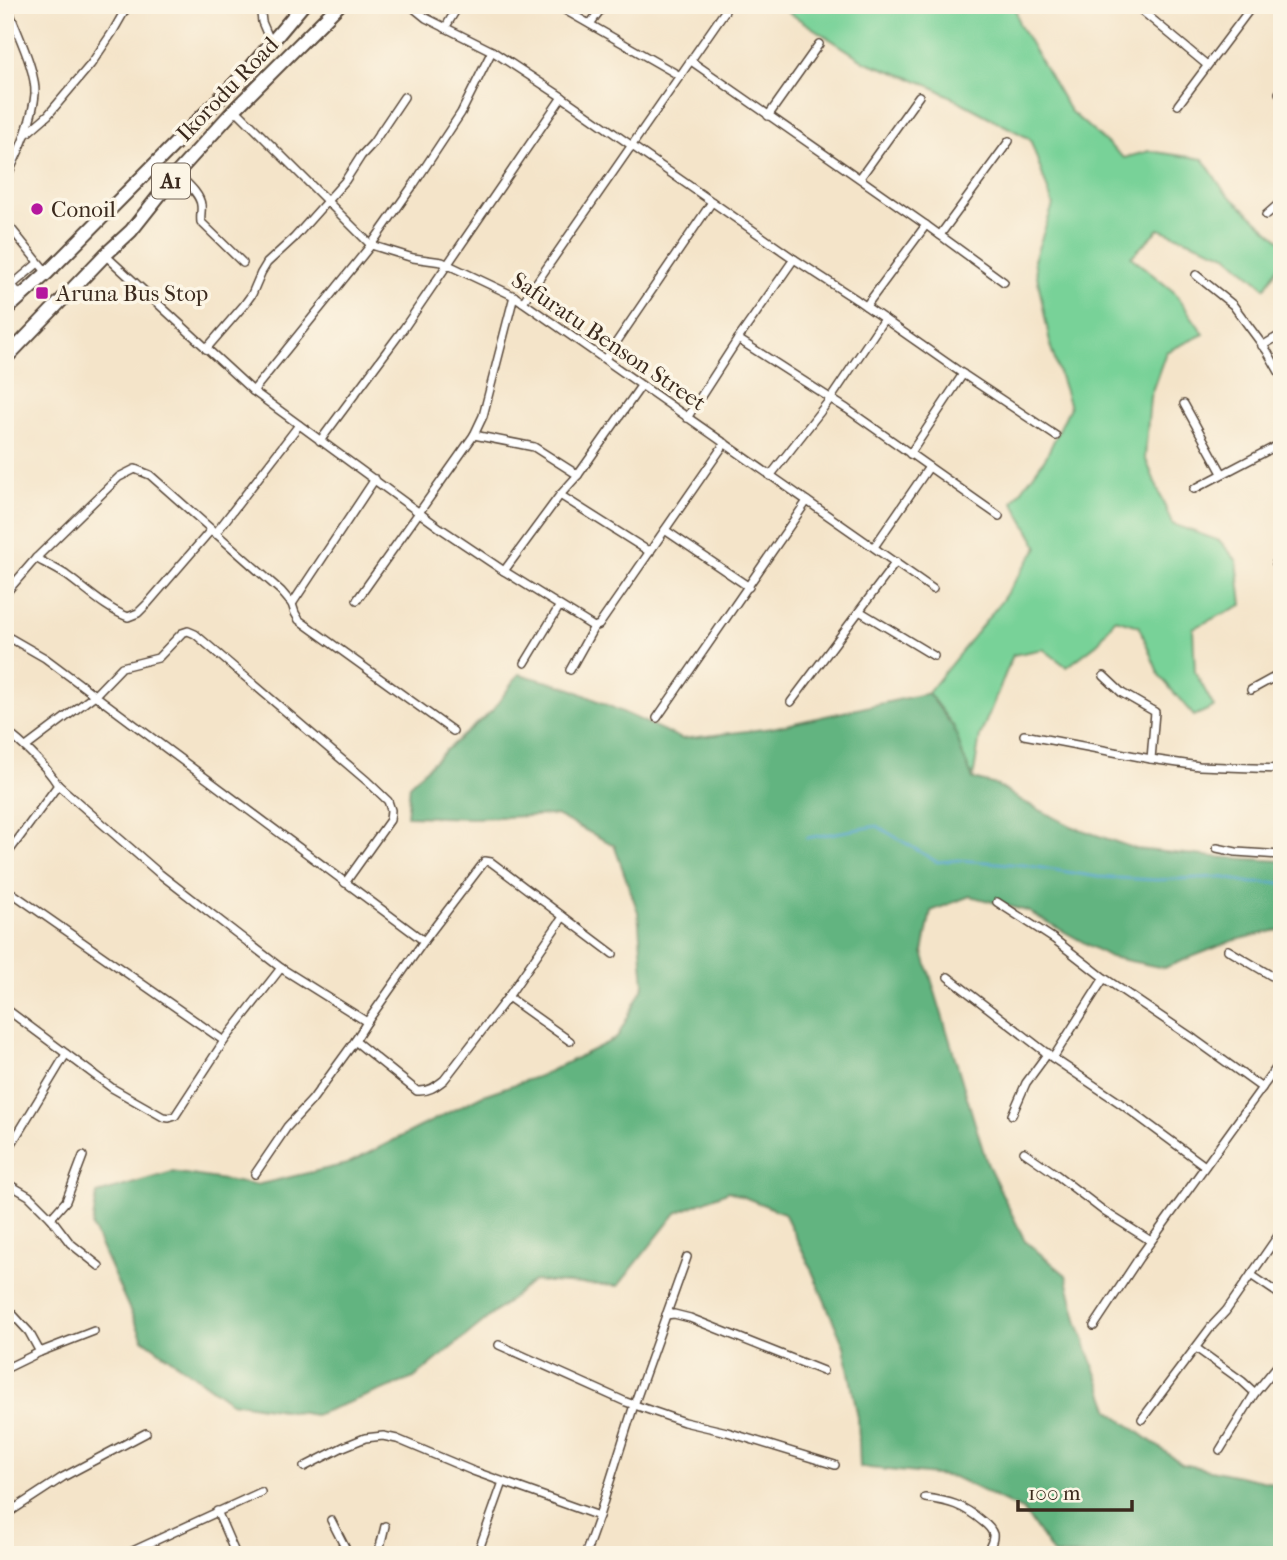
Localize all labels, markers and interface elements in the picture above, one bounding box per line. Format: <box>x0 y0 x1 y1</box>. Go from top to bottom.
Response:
street label: Ikorodu Road <box>171 31 284 147</box>
road number: A1 <box>152 164 190 198</box>
place label: Conoil <box>51 196 117 223</box>
marker: Conoil <box>29 201 45 217</box>
street label: Safuratu Benson Street <box>506 266 711 417</box>
place label: Aruna Bus Stop <box>55 280 208 307</box>
marker: Aruna Bus Stop <box>34 285 50 301</box>
scale bar <box>1018 1469 1131 1513</box>
text: 100 m <box>1028 1481 1081 1505</box>

